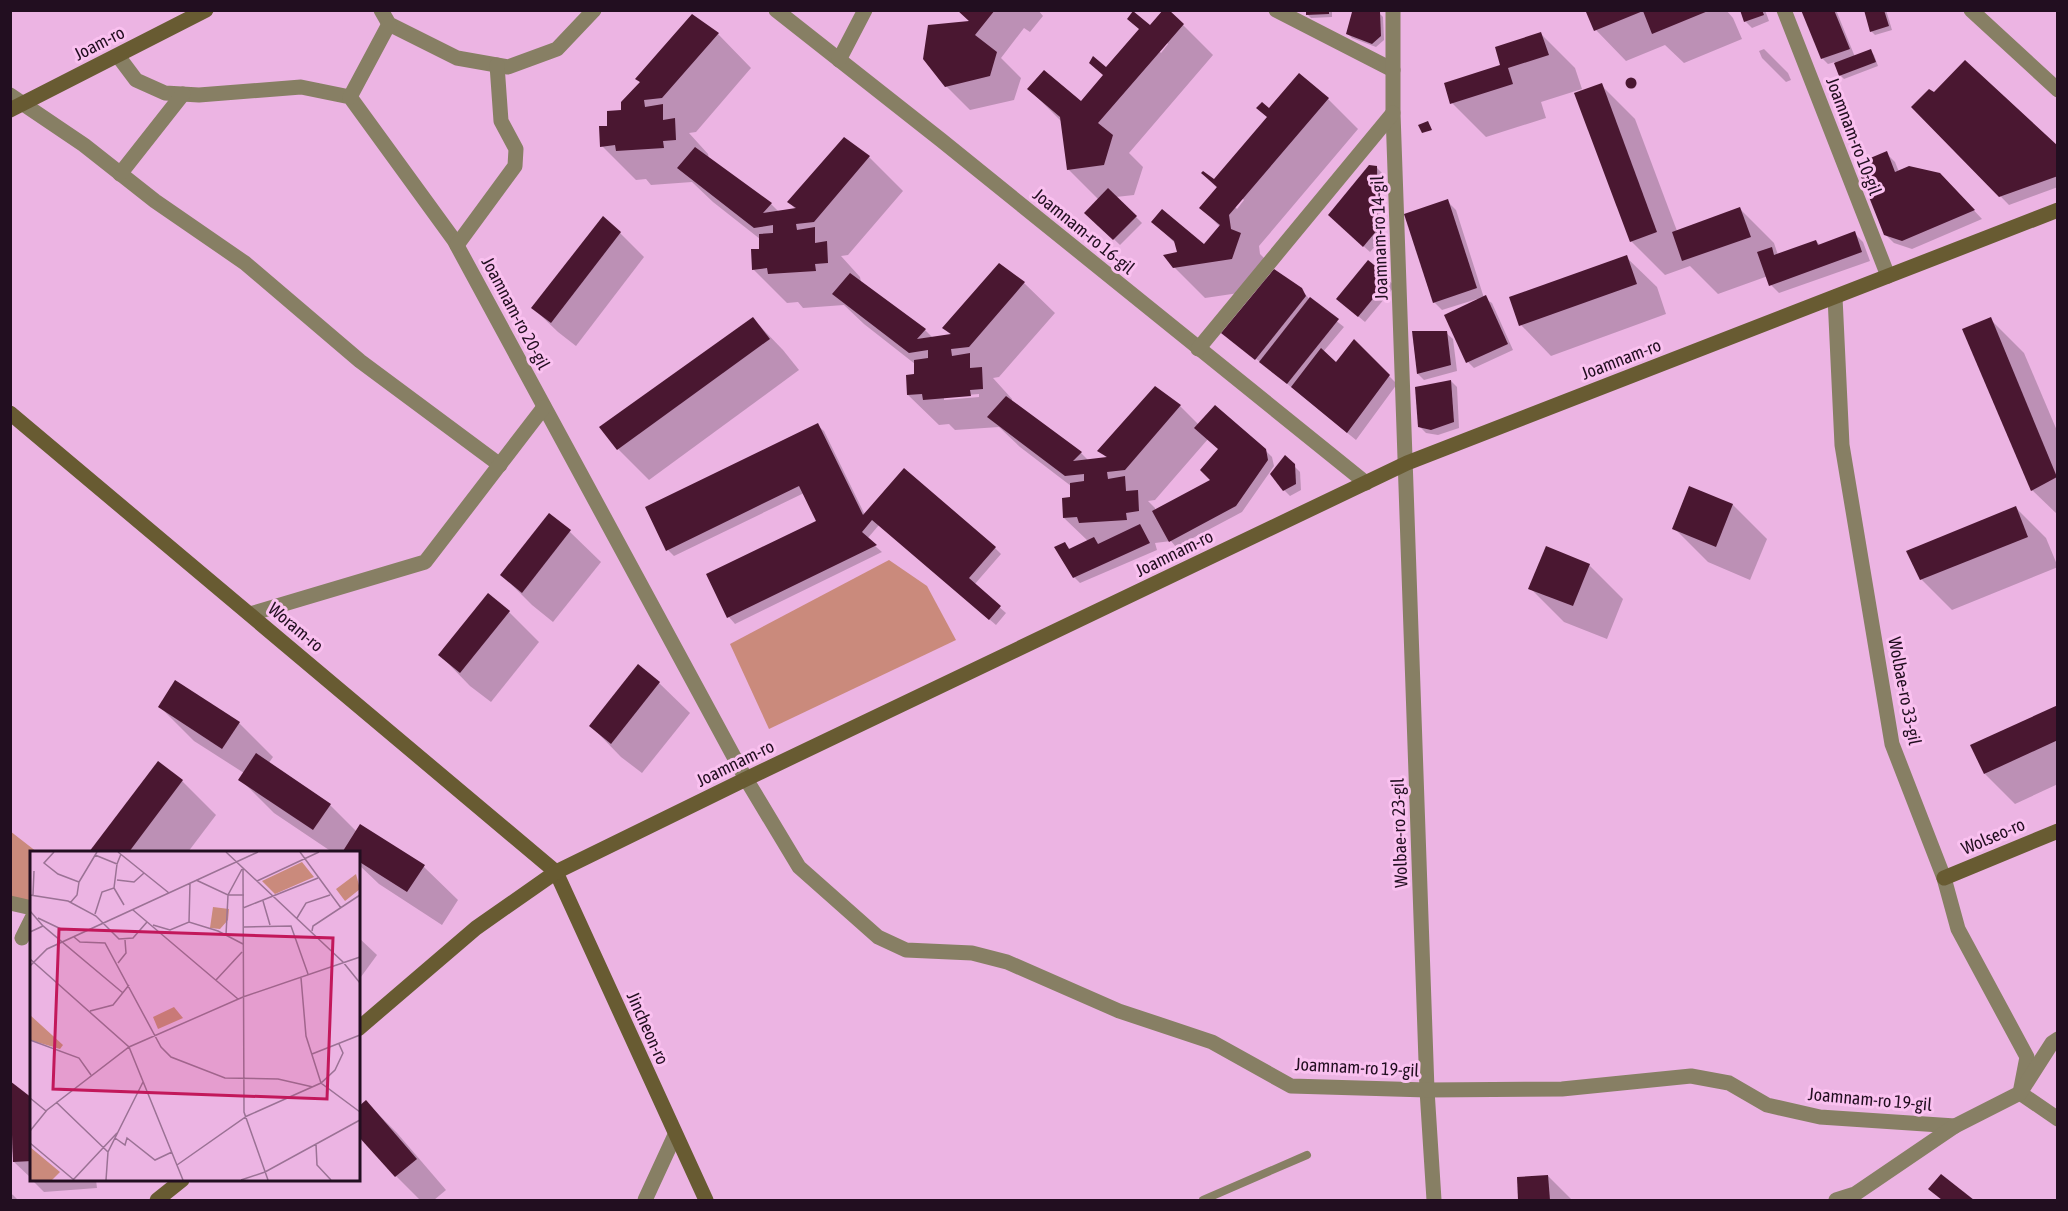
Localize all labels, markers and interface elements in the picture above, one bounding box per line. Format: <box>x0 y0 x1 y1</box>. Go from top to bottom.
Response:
street label: Joam-ro <box>70 21 128 65</box>
street label: Joamnam-ro 10-gil <box>1822 74 1886 198</box>
street label: Joamnam-ro 14-gil <box>1366 175 1392 301</box>
street label: Joamnam-ro 16-gil <box>1029 184 1139 278</box>
street label: Joamnam-ro 20-gil <box>478 253 555 373</box>
street label: Joamnam-ro <box>1578 334 1664 384</box>
street label: Joamnam-ro <box>1132 525 1216 581</box>
street label: Woram-ro <box>264 598 328 656</box>
street label: Wolbae-ro 33-gil <box>1884 635 1926 747</box>
street label: Joamnam-ro <box>693 735 777 791</box>
street label: Wolbae-ro 23-gil <box>1387 778 1411 888</box>
street label: Wolseo-ro <box>1958 813 2028 859</box>
inset map <box>30 851 360 1181</box>
street label: Jincheon-ro <box>623 988 673 1068</box>
street label: Joamnam-ro 19-gil <box>1294 1053 1420 1081</box>
street label: Joamnam-ro 19-gil <box>1807 1083 1933 1115</box>

